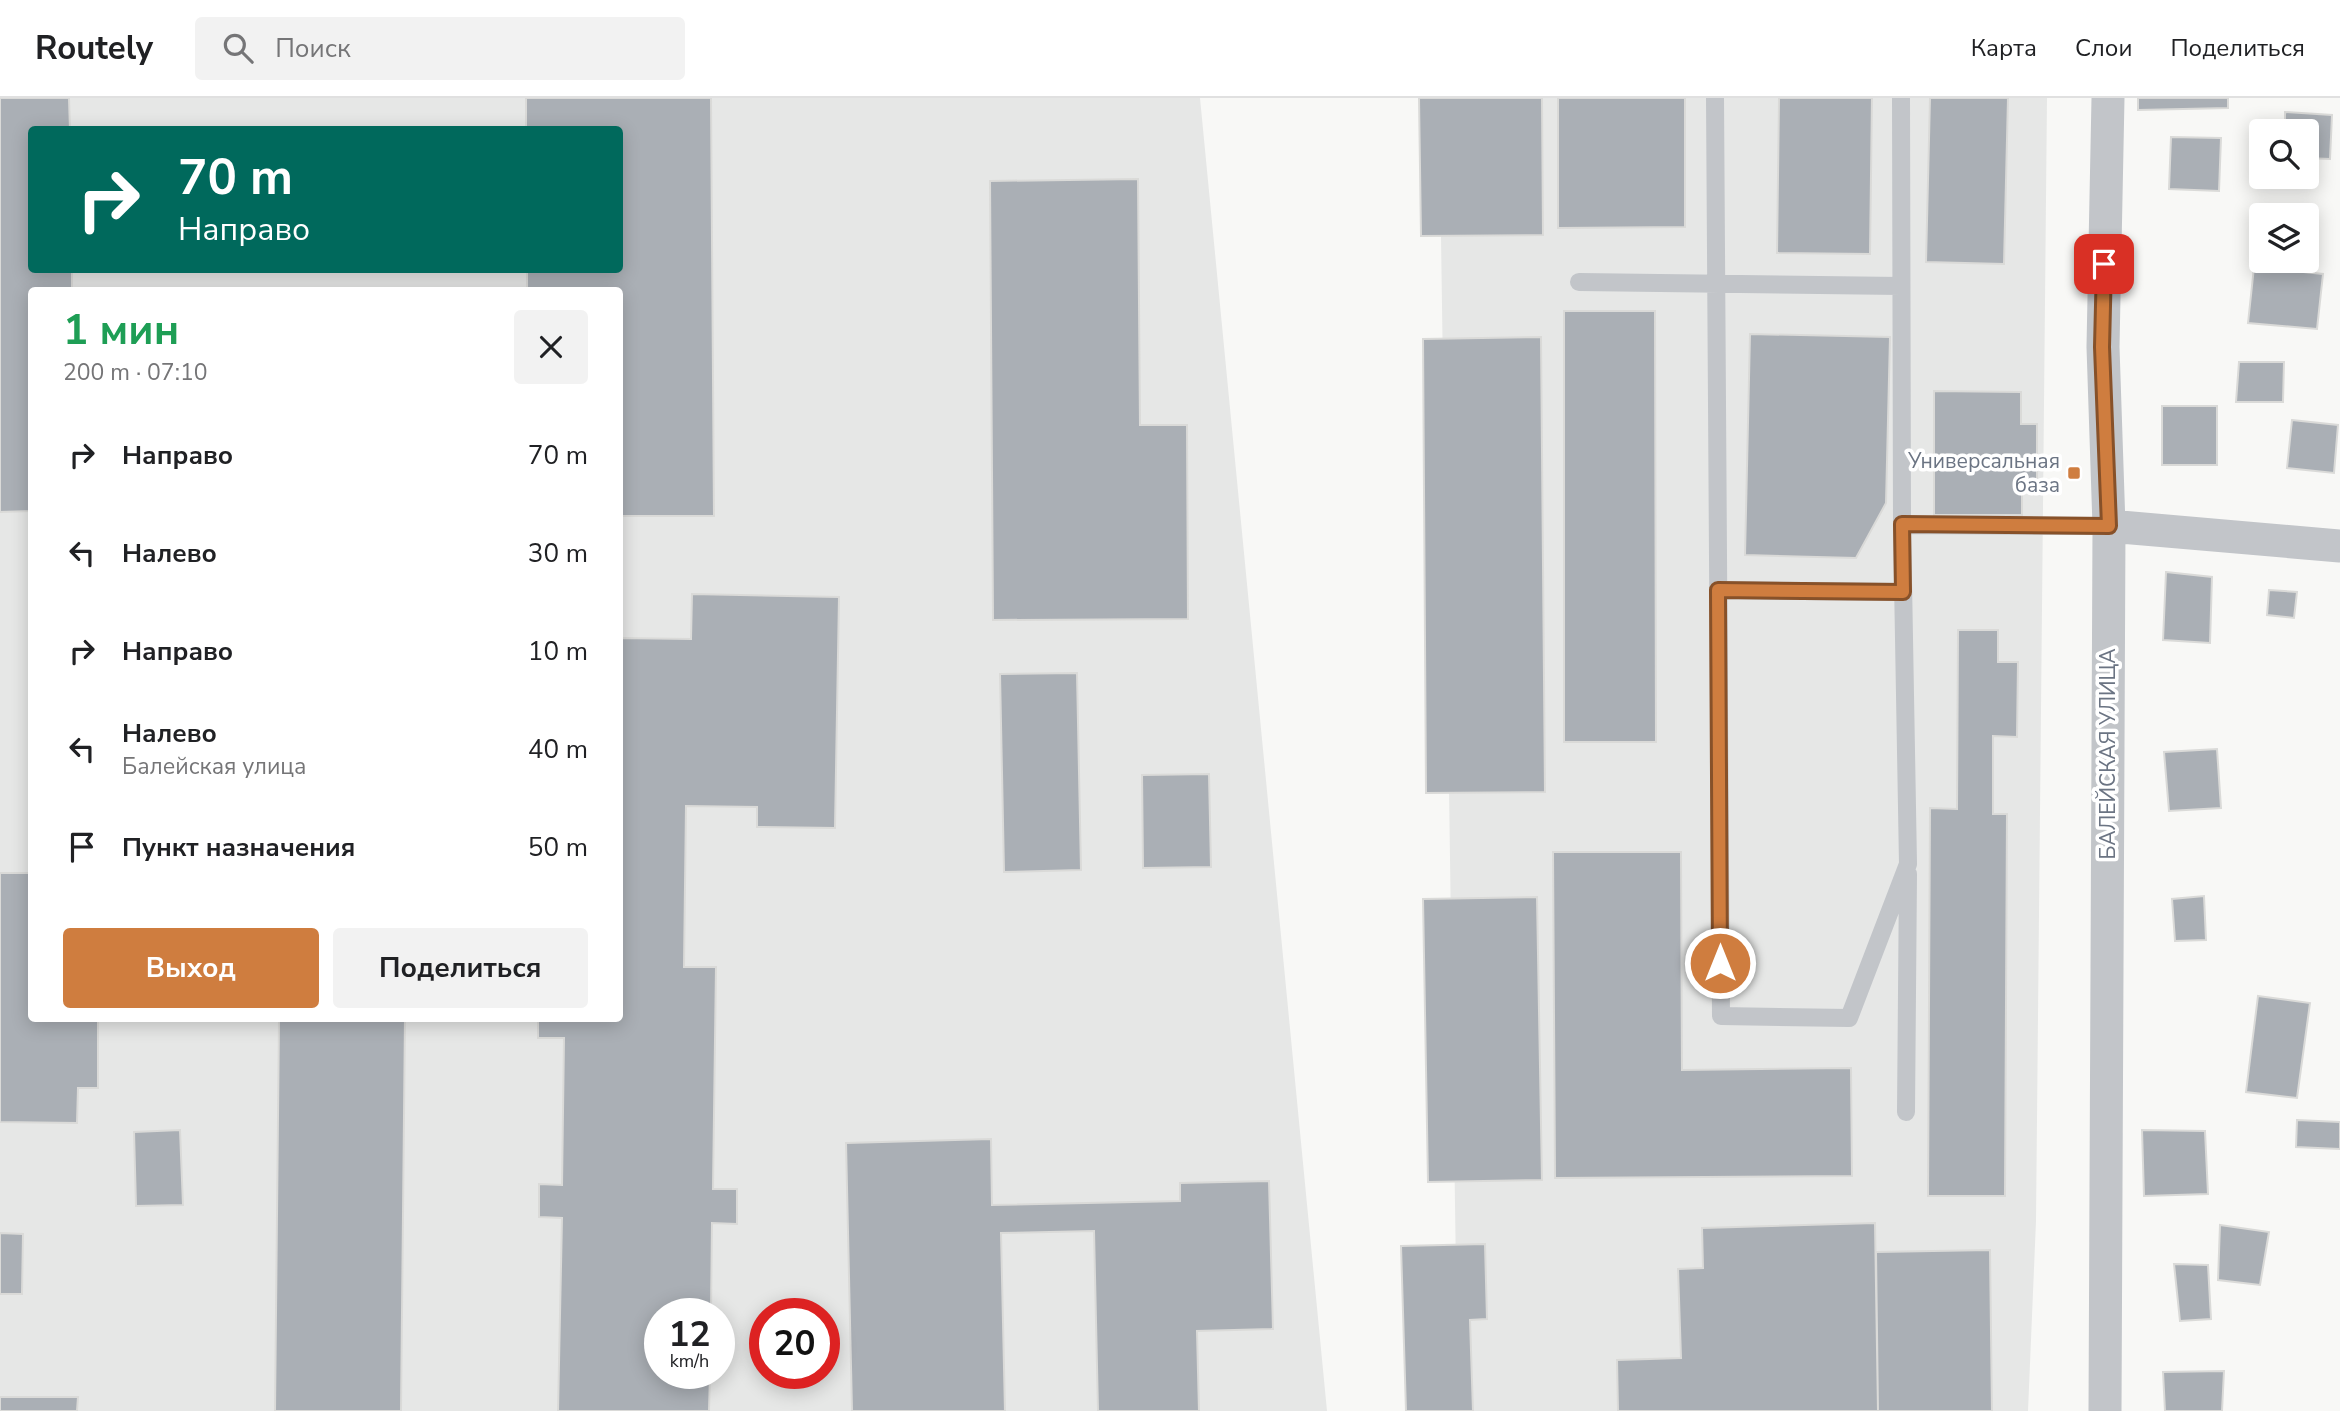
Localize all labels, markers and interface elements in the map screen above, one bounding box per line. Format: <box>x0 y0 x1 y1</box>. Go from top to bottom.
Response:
search box <box>195 17 685 80</box>
text: Routely <box>35 26 153 71</box>
icon: search <box>219 29 257 67</box>
text: Поиск <box>275 31 351 66</box>
text: Карта <box>1971 32 2037 64</box>
text: Слои <box>2075 32 2132 64</box>
text: Поделиться <box>2170 32 2305 64</box>
map controls <box>2249 119 2319 273</box>
button: search <box>2249 119 2319 189</box>
text: 70 m <box>178 144 293 211</box>
icon: right <box>63 154 154 245</box>
button: layers <box>2249 203 2319 273</box>
text: Направо <box>178 208 310 251</box>
pin <box>2074 234 2134 294</box>
icon: arrive <box>2085 245 2123 283</box>
text: 1 мин <box>63 302 179 359</box>
button: close <box>514 310 588 384</box>
text: 200 m · 07:10 <box>63 357 208 388</box>
icon: right <box>63 436 101 474</box>
text: Направо <box>122 438 233 473</box>
text: 70 m <box>528 438 588 473</box>
place label: Универсальная база <box>1907 447 2060 499</box>
marker: Универсальная база <box>2066 465 2082 481</box>
icon: left <box>63 534 101 572</box>
text: Налево <box>122 536 217 571</box>
text: 30 m <box>528 536 588 571</box>
icon: right <box>63 632 101 670</box>
text: Направо <box>122 634 233 669</box>
text: 10 m <box>528 634 588 669</box>
street label: БАЛЕЙСКАЯ УЛИЦА <box>2094 648 2122 860</box>
text: Налево <box>122 716 217 751</box>
icon: left <box>63 730 101 768</box>
text: 40 m <box>528 732 588 767</box>
text: Балейская улица <box>122 751 307 782</box>
icon: arrive <box>63 828 101 866</box>
text: Пункт назначения <box>122 830 355 865</box>
text: 50 m <box>528 830 588 865</box>
position arrow <box>1683 926 1757 1000</box>
button: Выход <box>63 928 319 1008</box>
button: Поделиться <box>333 928 588 1008</box>
speed limit sign: 20 <box>749 1298 840 1389</box>
text: 12 <box>668 1311 711 1358</box>
text: km/h <box>670 1349 709 1373</box>

